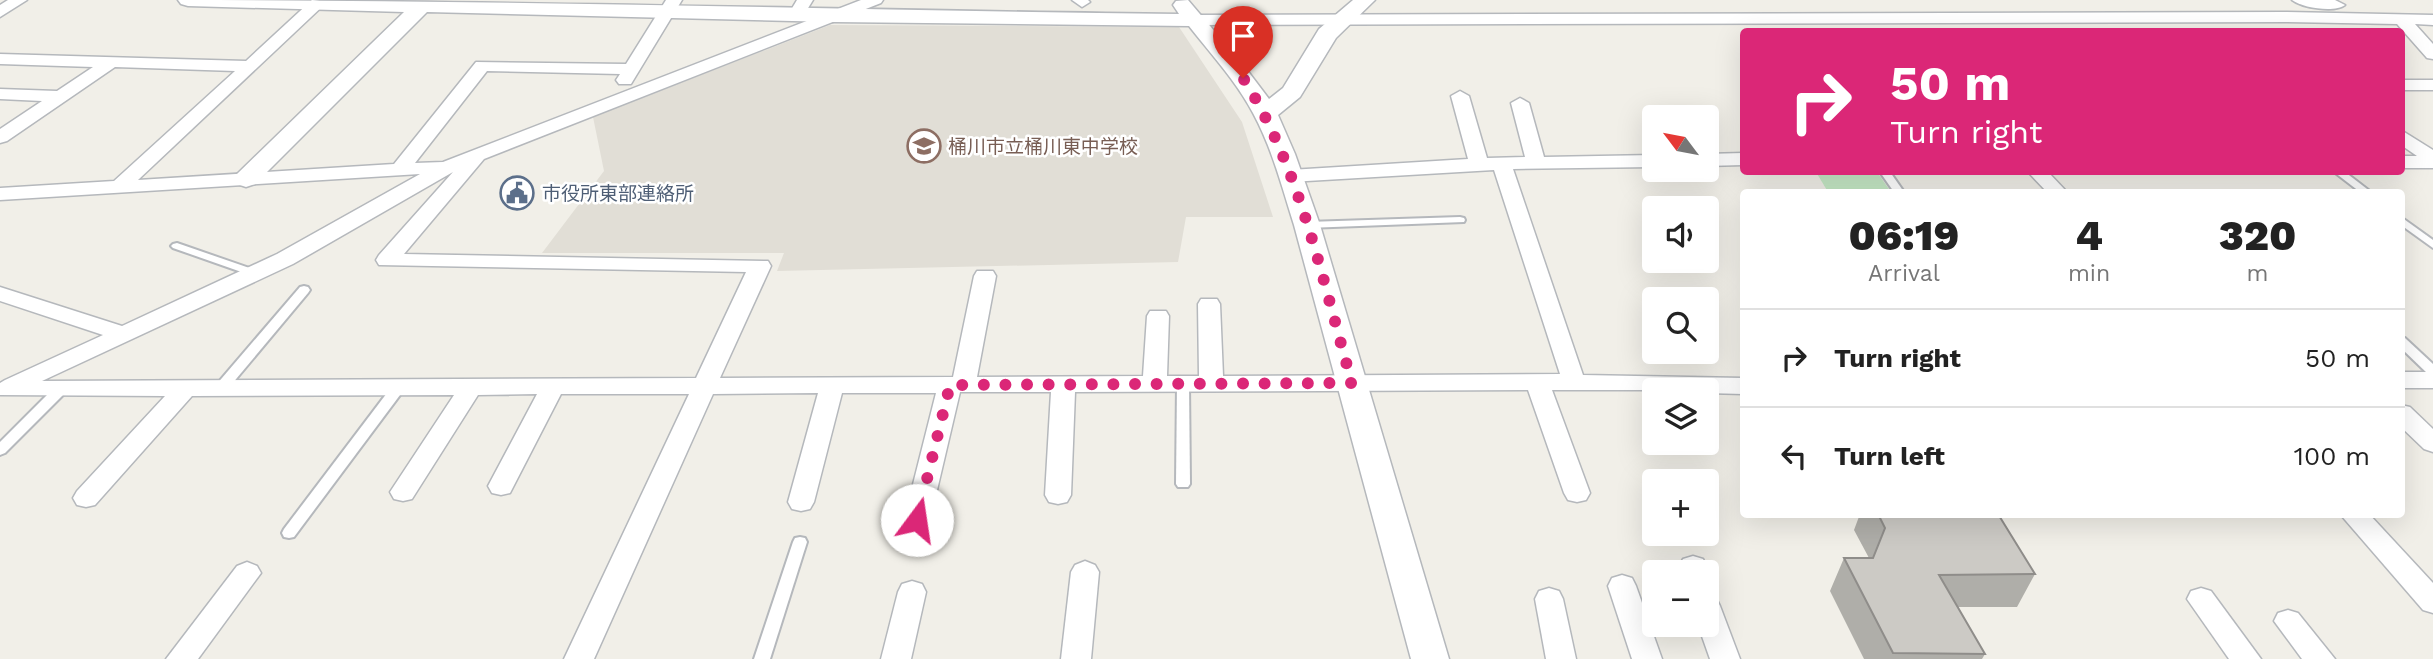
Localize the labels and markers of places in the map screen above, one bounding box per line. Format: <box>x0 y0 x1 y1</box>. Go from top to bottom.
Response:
pin <box>1213 6 1273 78</box>
school or university icon: 桶川市立桶川東中学校 <box>905 127 943 165</box>
place label: 桶川市立桶川東中学校 <box>948 135 1138 158</box>
public building icon: 市役所東部連絡所 <box>498 174 536 212</box>
place label: 市役所東部連絡所 <box>542 182 694 205</box>

